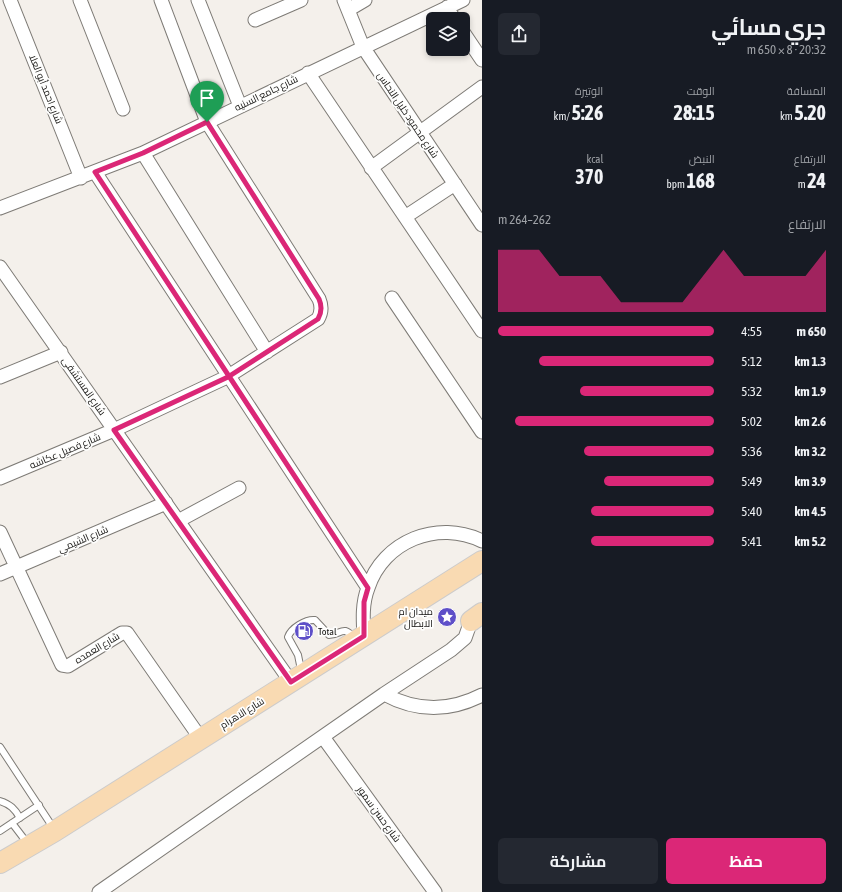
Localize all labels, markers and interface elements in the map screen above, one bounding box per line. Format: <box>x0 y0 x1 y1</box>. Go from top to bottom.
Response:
map controls <box>426 12 470 56</box>
button: layers <box>426 12 470 56</box>
button: share <box>498 13 540 55</box>
text: جري مسائي <box>711 14 826 40</box>
text: 20:32 · 8 × 650 m <box>747 42 826 57</box>
street label: شارع احمد أبو العلا <box>26 52 66 126</box>
street label: شارع محمود خليل النحاس <box>374 70 441 161</box>
street label: شارع جامع السنيه <box>233 73 300 114</box>
pin <box>190 81 224 122</box>
text: الوتيرة <box>575 85 603 97</box>
text: الوقت <box>687 85 715 97</box>
text: المسافة <box>787 85 826 97</box>
icon: arrive <box>196 87 218 109</box>
text: 5:26 <box>572 101 603 124</box>
text: 28:15 <box>674 101 715 124</box>
text: 5.20 <box>794 101 826 124</box>
text: /km <box>554 110 572 122</box>
text: km <box>780 110 794 122</box>
text: kcal <box>587 153 603 165</box>
text: النبض <box>689 153 715 165</box>
text: الارتفاع <box>794 153 826 165</box>
text: 370 <box>575 165 603 188</box>
text: 168 <box>686 169 715 192</box>
text: 24 <box>807 169 826 192</box>
text: bpm <box>667 178 686 190</box>
text: m <box>798 178 807 190</box>
text: 262–264 m <box>498 212 551 227</box>
text: الارتفاع <box>788 217 826 232</box>
text: 4:55 <box>741 324 762 339</box>
text: 650 m <box>797 324 826 339</box>
text: 5:12 <box>741 354 762 369</box>
text: 1.3 km <box>795 354 826 369</box>
street label: شارع المستشفى <box>59 355 108 418</box>
text: 5:32 <box>741 384 762 399</box>
text: 1.9 km <box>795 384 826 399</box>
text: 5:02 <box>741 414 762 429</box>
text: 2.6 km <box>795 414 826 429</box>
street label: شارع فصيل عكاشه <box>28 431 103 472</box>
text: 5:36 <box>741 444 762 459</box>
text: 3.2 km <box>795 444 826 459</box>
text: 5:49 <box>741 474 762 489</box>
text: 3.9 km <box>795 474 826 489</box>
text: 5:40 <box>741 504 762 519</box>
text: 4.5 km <box>795 504 826 519</box>
street label: شارع الشيمي <box>56 524 110 556</box>
text: 5:41 <box>741 534 762 549</box>
text: 5.2 km <box>795 534 826 549</box>
place label: ميدان ام الابطال <box>399 606 433 630</box>
place icon: ميدان ام الابطال <box>436 606 458 628</box>
fuel station icon: Total <box>293 620 315 642</box>
place label: Total <box>318 626 337 637</box>
street label: شارع العمده <box>73 630 122 667</box>
street label: شارع الاهرام <box>218 695 267 733</box>
street label: شارع حسن سمور <box>354 783 403 845</box>
button: مشاركة <box>498 838 658 884</box>
button: حفظ <box>666 838 826 884</box>

